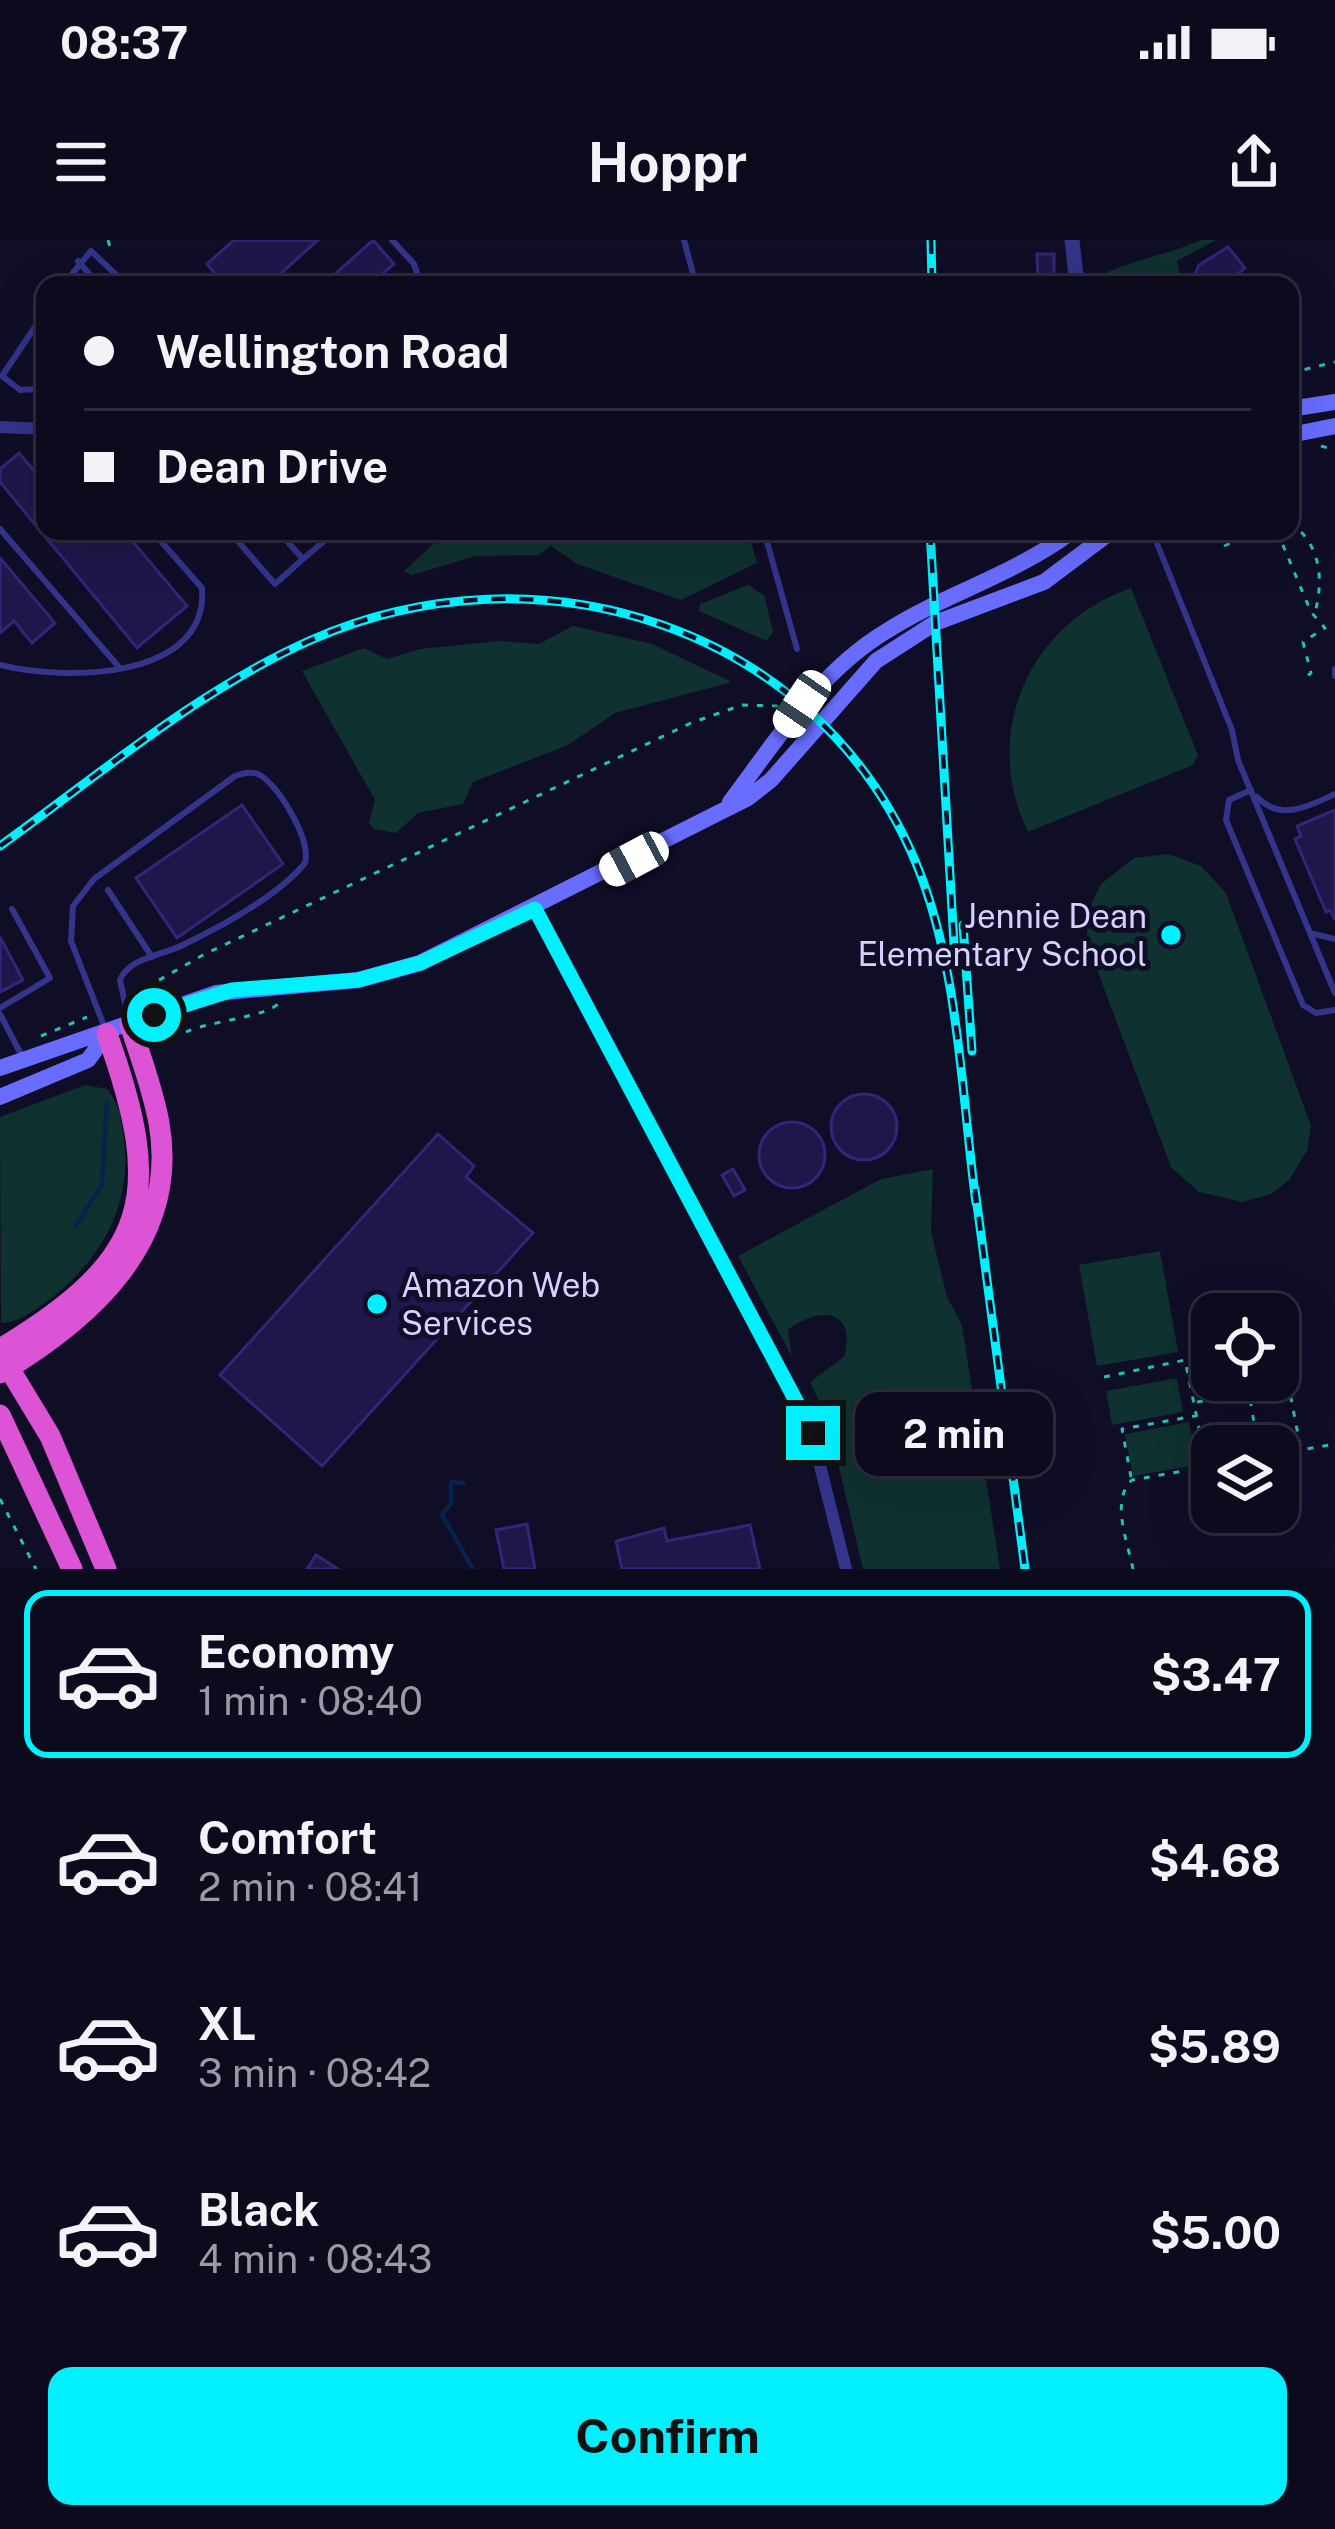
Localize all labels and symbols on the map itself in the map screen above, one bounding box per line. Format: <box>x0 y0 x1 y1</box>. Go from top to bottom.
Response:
car <box>767 664 837 744</box>
car <box>594 826 674 892</box>
place label: Jennie Dean Elementary School <box>857 897 1147 973</box>
marker: Jennie Dean Elementary School <box>1158 922 1184 948</box>
route start <box>127 988 181 1042</box>
place label: Amazon Web Services <box>401 1266 600 1342</box>
marker: Amazon Web Services <box>364 1291 390 1317</box>
callout: 2 min <box>855 1391 1053 1475</box>
route end <box>786 1406 840 1460</box>

